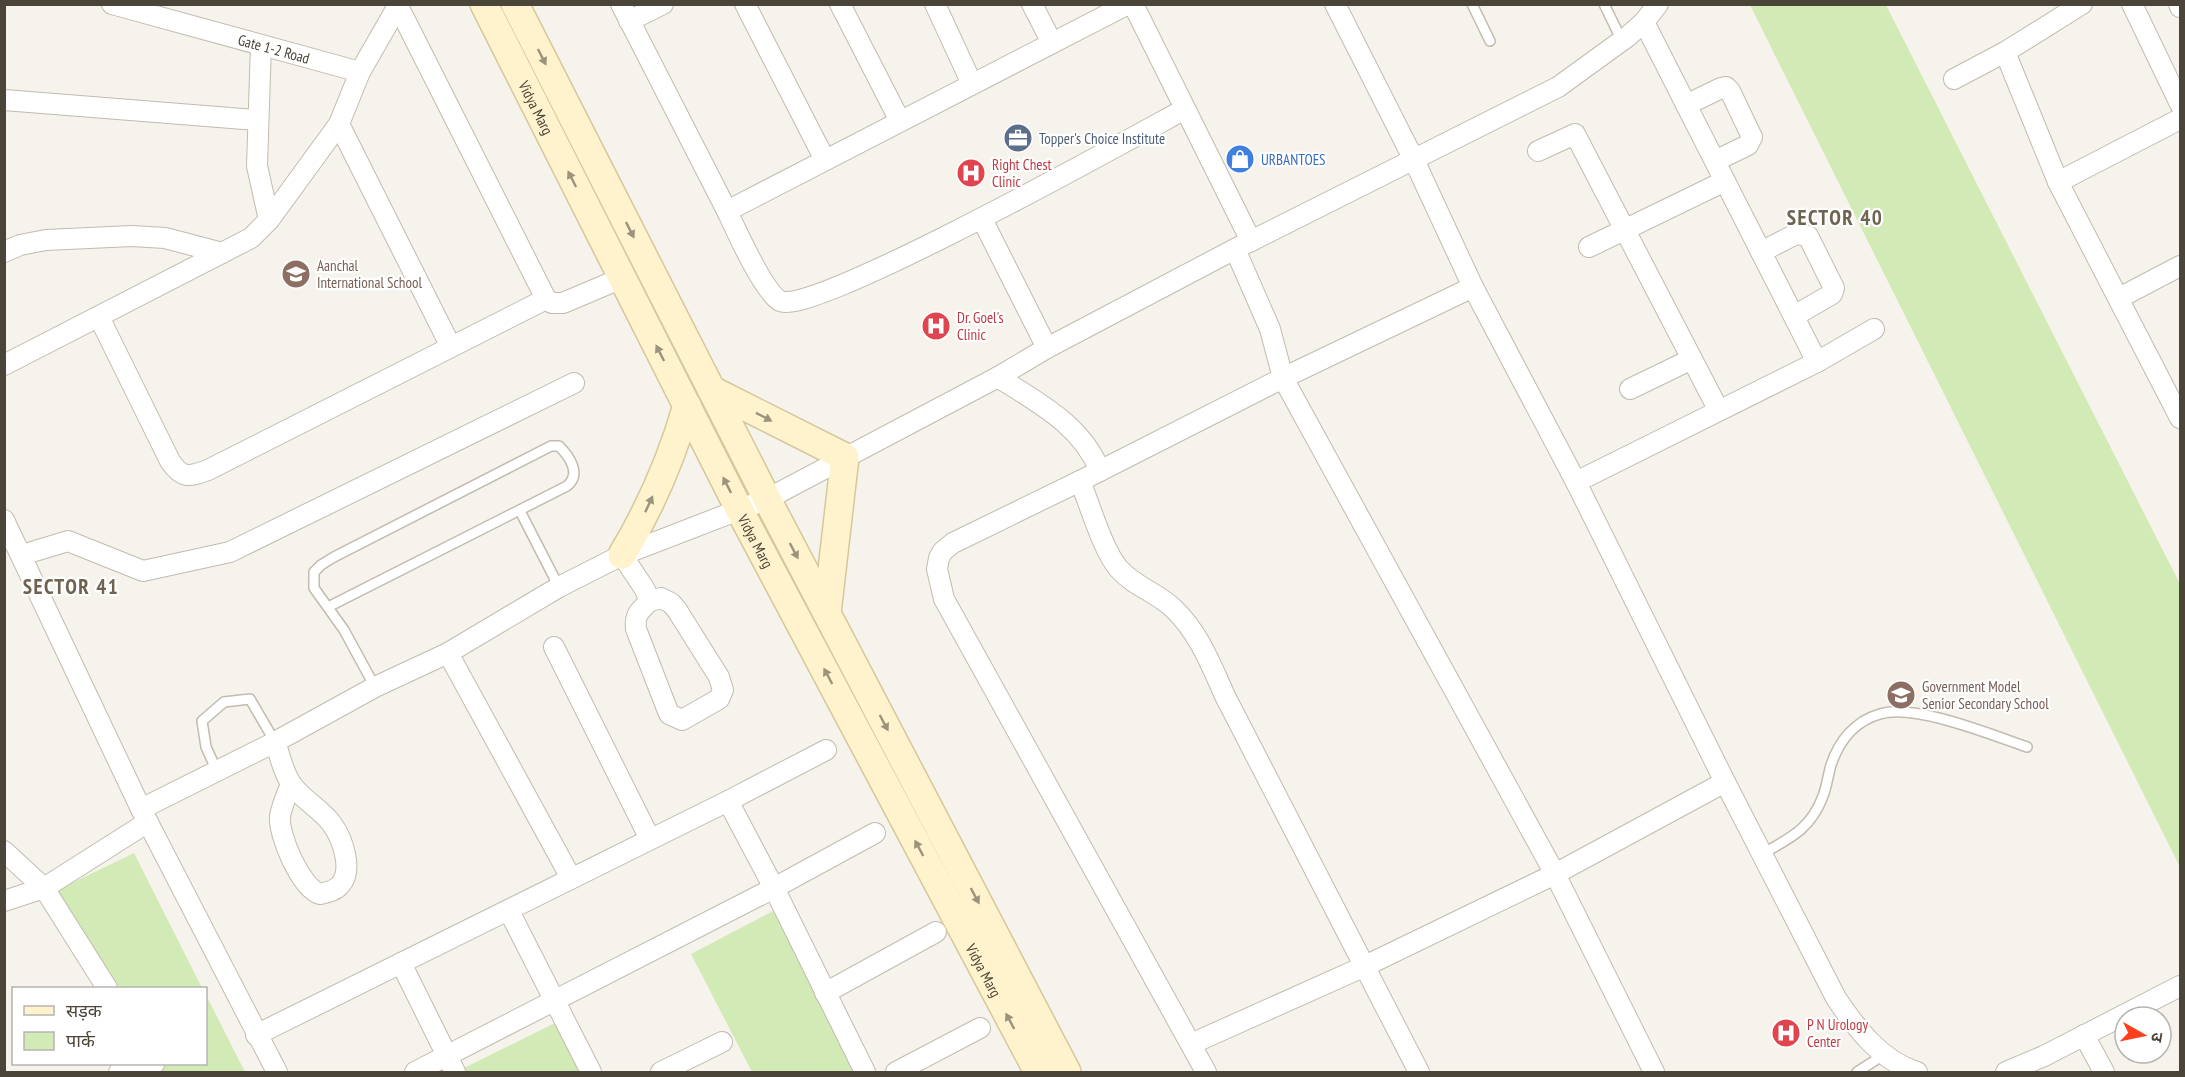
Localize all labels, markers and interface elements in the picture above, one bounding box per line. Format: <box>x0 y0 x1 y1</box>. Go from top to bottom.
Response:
street label: Gate 1-2 Road <box>236 30 312 67</box>
one-way arrow <box>537 48 546 65</box>
street label: Vidya Marg <box>514 77 558 138</box>
office icon: Topper's Choice Institute <box>1002 122 1034 154</box>
place label: Topper's Choice Institute <box>1039 129 1165 148</box>
shop icon: URBANTOES <box>1224 143 1256 175</box>
place label: URBANTOES <box>1261 150 1326 169</box>
place label: Right Chest Clinic <box>992 155 1052 191</box>
hospital icon: Right Chest Clinic <box>955 157 987 189</box>
one-way arrow <box>568 170 578 188</box>
district label: SECTOR 40 <box>1787 204 1883 231</box>
one-way arrow <box>625 222 635 239</box>
place label: Aanchal International School <box>317 256 422 292</box>
school or university icon: Aanchal International School <box>280 258 312 290</box>
place label: Dr. Goel's Clinic <box>957 308 1004 344</box>
hospital icon: Dr. Goel's Clinic <box>920 310 952 342</box>
one-way arrow <box>656 344 666 362</box>
one-way arrow <box>755 411 773 421</box>
one-way arrow <box>722 476 732 493</box>
one-way arrow <box>645 495 654 512</box>
street label: Vidya Marg <box>734 510 778 571</box>
one-way arrow <box>789 542 799 559</box>
district label: SECTOR 41 <box>23 573 119 600</box>
one-way arrow <box>823 667 833 684</box>
place label: Government Model Senior Secondary School <box>1922 677 2049 713</box>
school or university icon: Government Model Senior Secondary School <box>1885 679 1917 711</box>
one-way arrow <box>879 715 889 732</box>
one-way arrow <box>914 840 924 857</box>
one-way arrow <box>970 888 980 905</box>
street label: Vidya Marg <box>962 939 1006 1000</box>
legend <box>12 987 207 1065</box>
text: सड़क <box>66 999 103 1022</box>
north arrow <box>2113 1005 2173 1065</box>
one-way arrow <box>1006 1012 1016 1030</box>
place label: P N Urology Center <box>1807 1015 1869 1051</box>
hospital icon: P N Urology Center <box>1770 1017 1802 1049</box>
text: पार्क <box>66 1029 96 1052</box>
text: उ <box>2147 1031 2168 1044</box>

